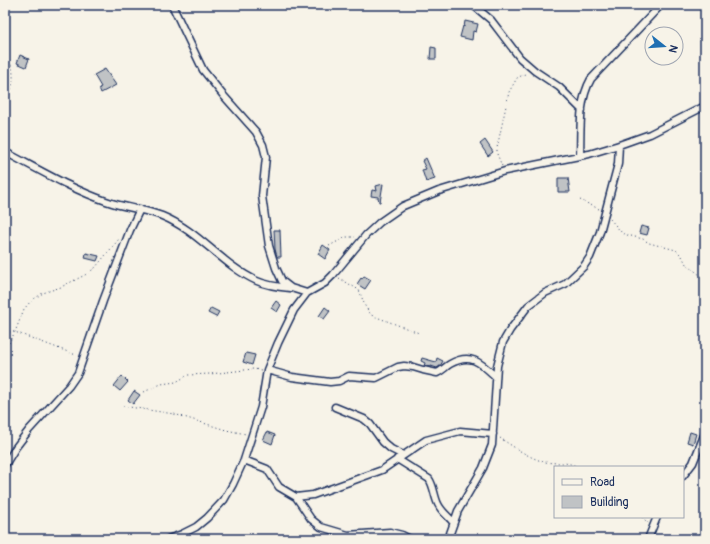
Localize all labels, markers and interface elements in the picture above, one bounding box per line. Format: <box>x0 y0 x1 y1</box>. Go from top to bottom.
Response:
north arrow <box>644 26 684 66</box>
text: N <box>666 43 680 55</box>
legend <box>554 466 684 518</box>
text: Road <box>590 475 615 490</box>
text: Building <box>590 495 629 510</box>

